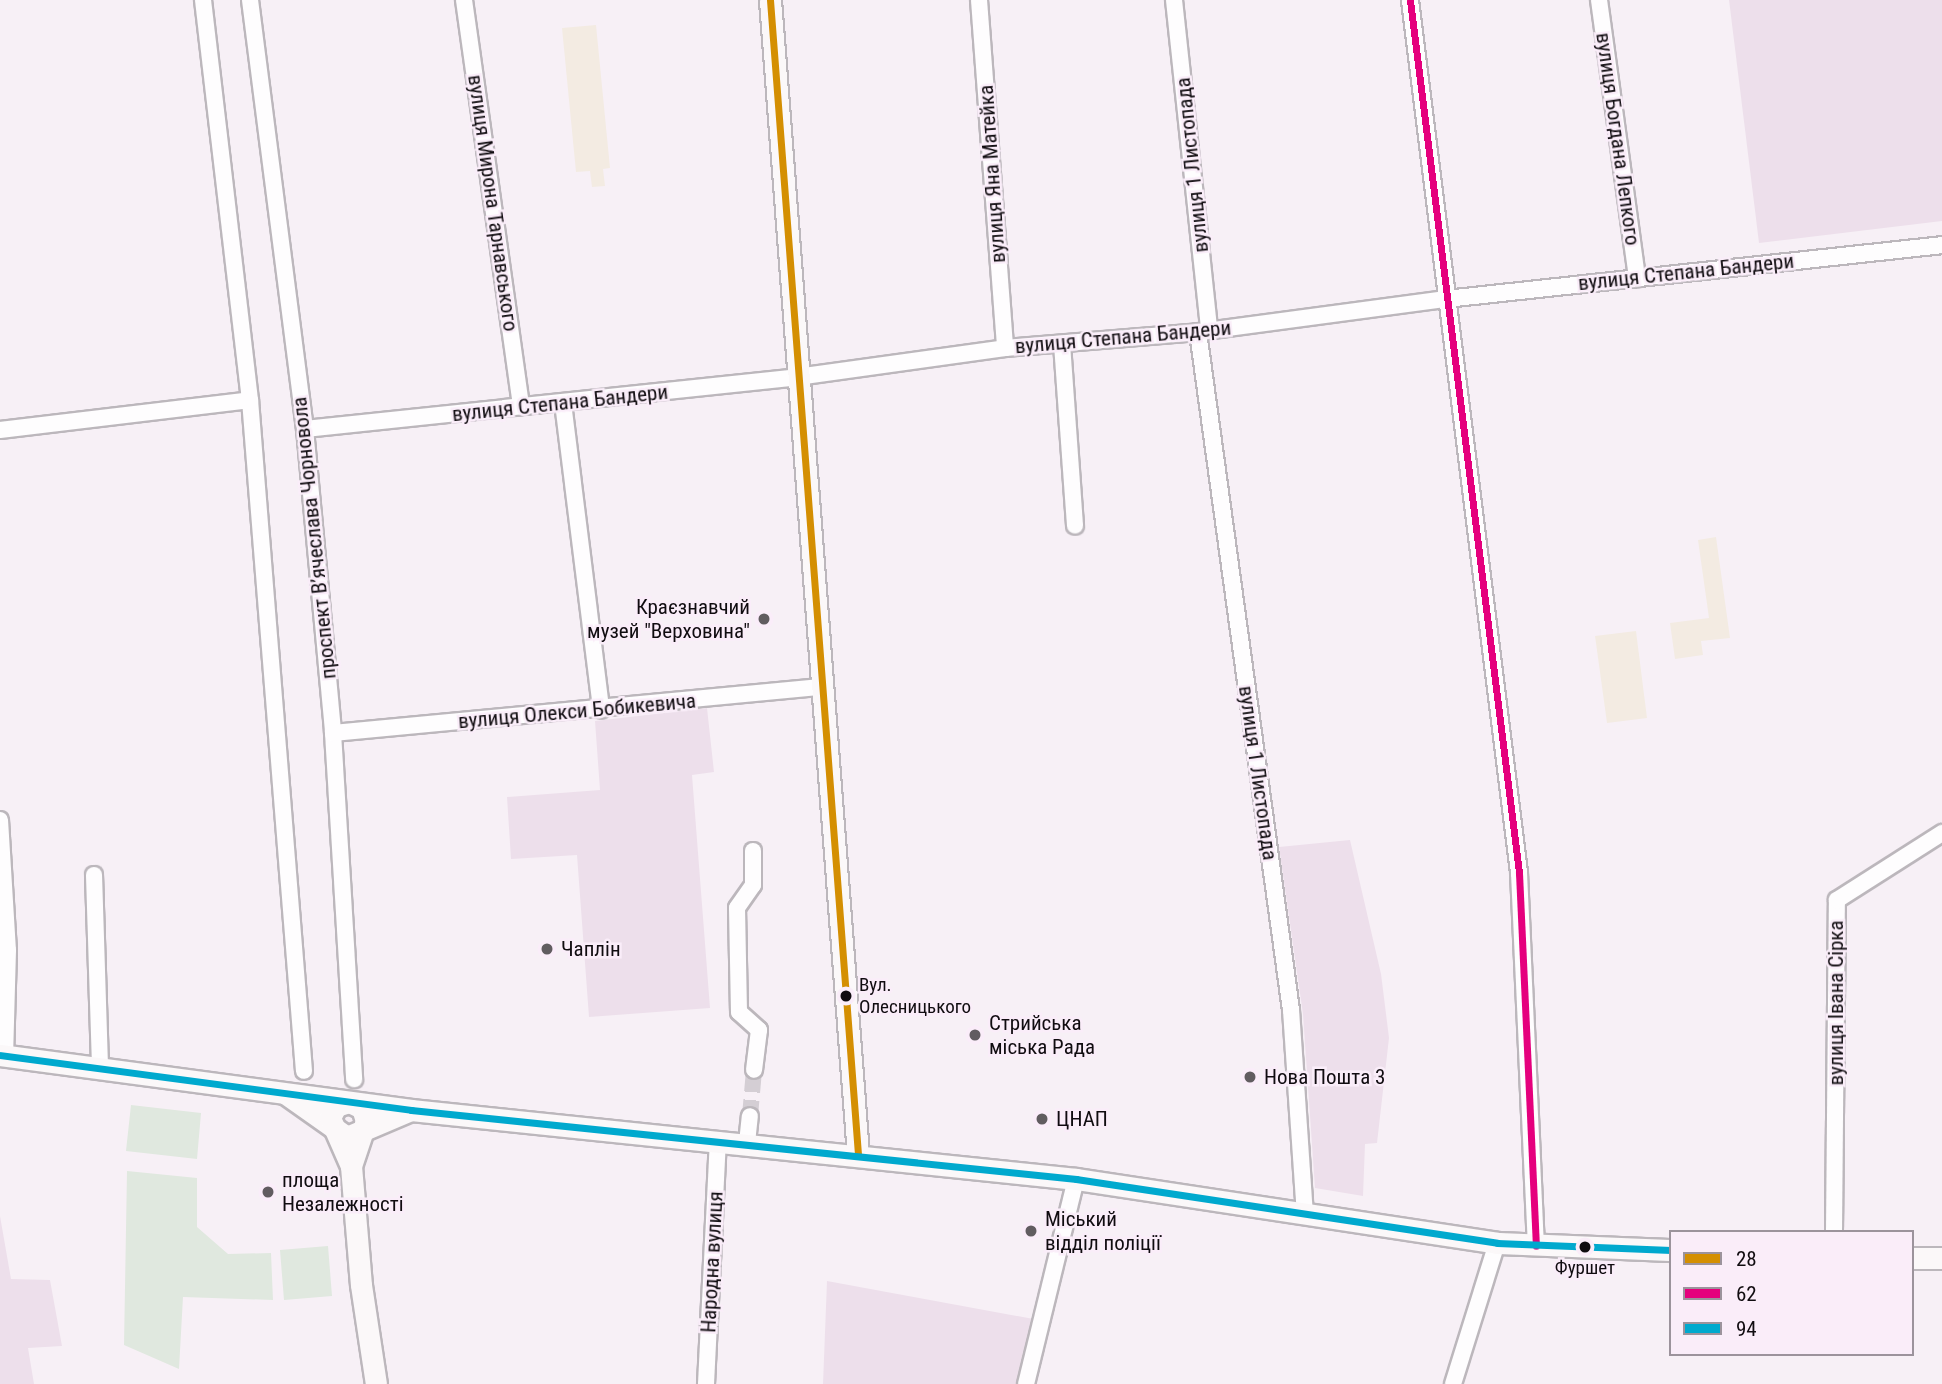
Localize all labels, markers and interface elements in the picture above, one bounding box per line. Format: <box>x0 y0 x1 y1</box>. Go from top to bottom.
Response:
street label: вулиця Богдана Лепкого <box>1591 31 1645 247</box>
street label: вулиця Мирона Тарнавського <box>462 73 524 333</box>
street label: вулиця 1 Листопада <box>1170 76 1214 254</box>
street label: вулиця Яна Матейка <box>973 84 1011 264</box>
street label: вулиця Степана Бандери <box>1577 248 1795 296</box>
street label: вулиця Степана Бандери <box>1014 315 1232 359</box>
street label: вулиця Степана Бандери <box>451 379 669 427</box>
street label: проспект Вʼячеслава Чорновола <box>287 396 341 680</box>
place label: Краєзнавчий музей "Верховина" <box>587 594 750 644</box>
marker: Краєзнавчий музей "Верховина" <box>756 611 772 627</box>
street label: вулиця 1 Листопада <box>1233 684 1283 862</box>
street label: вулиця Олекси Бобикевича <box>457 688 697 734</box>
street label: вулиця Івана Сірка <box>1823 921 1849 1085</box>
place label: Чаплін <box>561 936 621 962</box>
marker: Чаплін <box>539 941 555 957</box>
place label: Вул. Олесницького <box>859 974 971 1018</box>
marker: Вул. Олесницького <box>839 989 853 1003</box>
place label: Стрийська міська Рада <box>989 1010 1095 1060</box>
marker: Стрийська міська Рада <box>967 1027 983 1043</box>
place label: Нова Пошта 3 <box>1264 1064 1385 1090</box>
marker: Нова Пошта 3 <box>1242 1069 1258 1085</box>
place label: ЦНАП <box>1056 1106 1108 1132</box>
marker: ЦНАП <box>1034 1111 1050 1127</box>
place label: площа Незалежності <box>282 1167 403 1217</box>
marker: площа Незалежності <box>260 1184 276 1200</box>
street label: Народна вулиця <box>696 1191 728 1333</box>
place label: Міський відділ поліції <box>1045 1206 1161 1256</box>
marker: Міський відділ поліції <box>1023 1223 1039 1239</box>
legend <box>1669 1230 1914 1356</box>
marker: Фуршет <box>1578 1240 1592 1254</box>
text: 28 <box>1736 1247 1757 1271</box>
place label: Фуршет <box>1555 1257 1615 1279</box>
text: 62 <box>1736 1282 1757 1306</box>
text: 94 <box>1736 1317 1757 1341</box>

